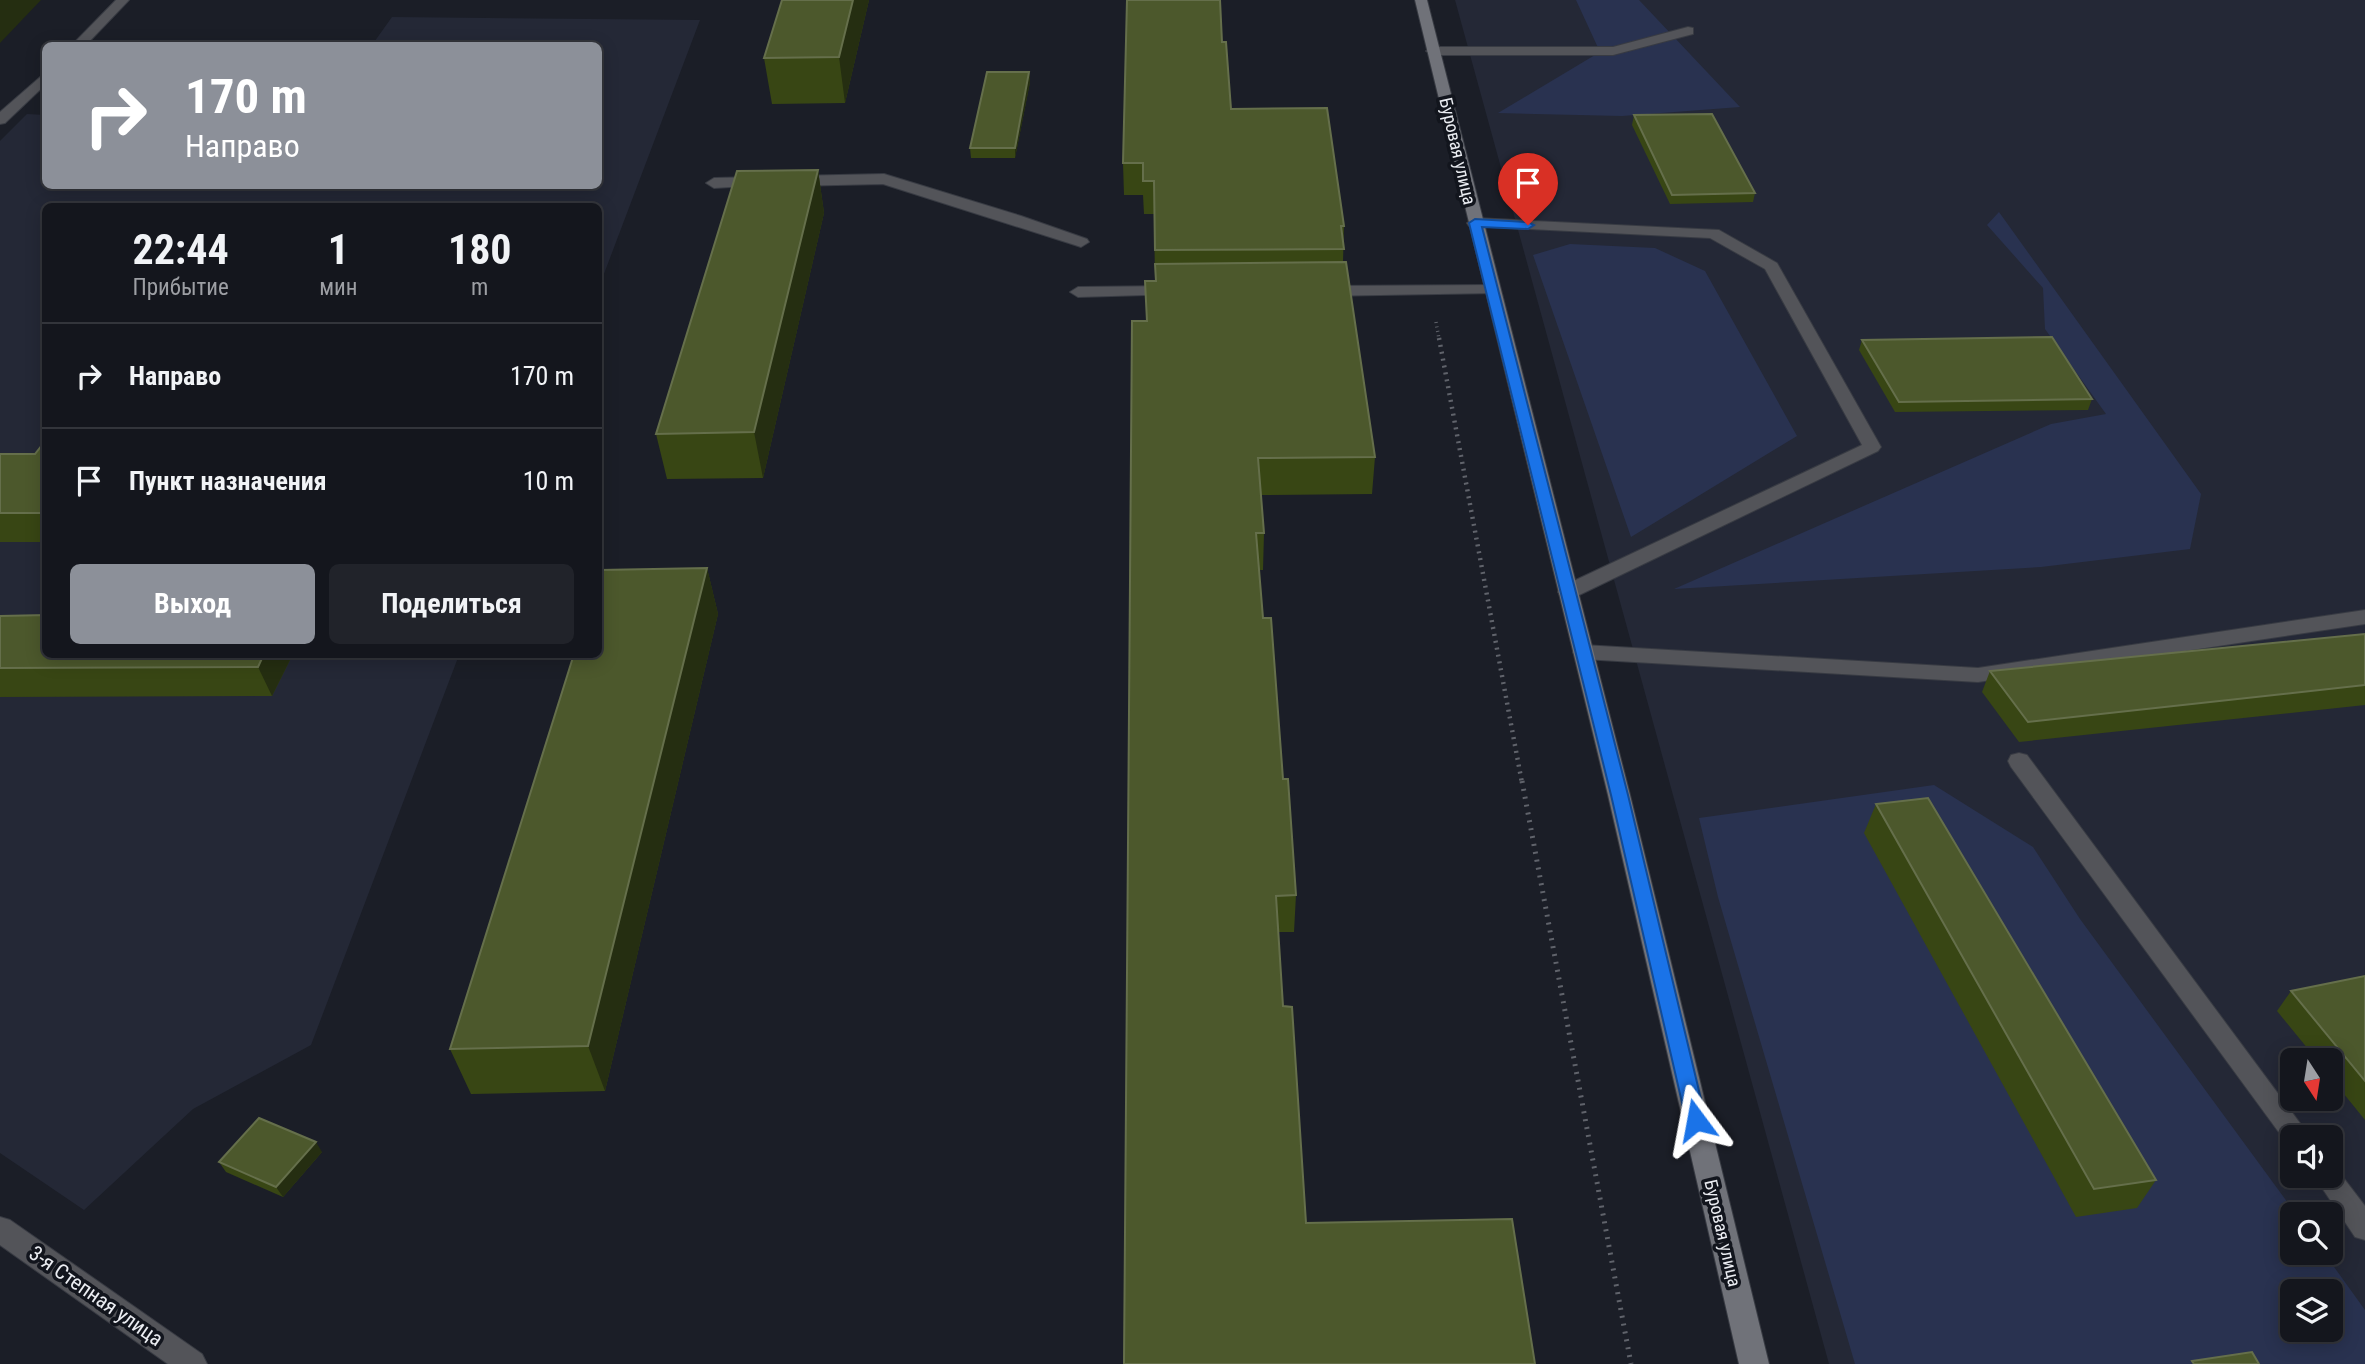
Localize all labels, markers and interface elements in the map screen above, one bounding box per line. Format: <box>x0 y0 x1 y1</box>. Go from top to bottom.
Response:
text: 170 m <box>185 68 307 125</box>
icon: right <box>70 70 161 161</box>
street label: Буровая улица <box>1435 95 1481 207</box>
text: Направо <box>185 127 300 165</box>
pin <box>1498 153 1558 225</box>
icon: arrive <box>1509 164 1547 202</box>
text: 22:44 <box>132 225 229 274</box>
text: 1 <box>328 225 349 274</box>
text: 180 <box>448 225 512 274</box>
text: Прибытие <box>132 274 229 301</box>
text: мин <box>319 274 358 301</box>
text: m <box>471 274 488 301</box>
icon: right <box>70 357 108 395</box>
text: Направо <box>129 361 221 391</box>
text: 170 m <box>510 361 574 391</box>
icon: arrive <box>70 462 108 500</box>
text: Пункт назначения <box>129 466 327 496</box>
text: 10 m <box>523 466 574 496</box>
button: Выход <box>70 564 315 644</box>
button: Поделиться <box>329 564 574 644</box>
north arrow <box>2280 1048 2343 1111</box>
map controls <box>2280 1048 2343 1342</box>
position arrow <box>1659 1083 1733 1157</box>
button: sound <box>2280 1125 2343 1188</box>
street label: Буровая улица <box>1700 1177 1746 1289</box>
button: search <box>2280 1202 2343 1265</box>
street label: 3-я Степная улица <box>25 1241 167 1351</box>
button: layers <box>2280 1279 2343 1342</box>

